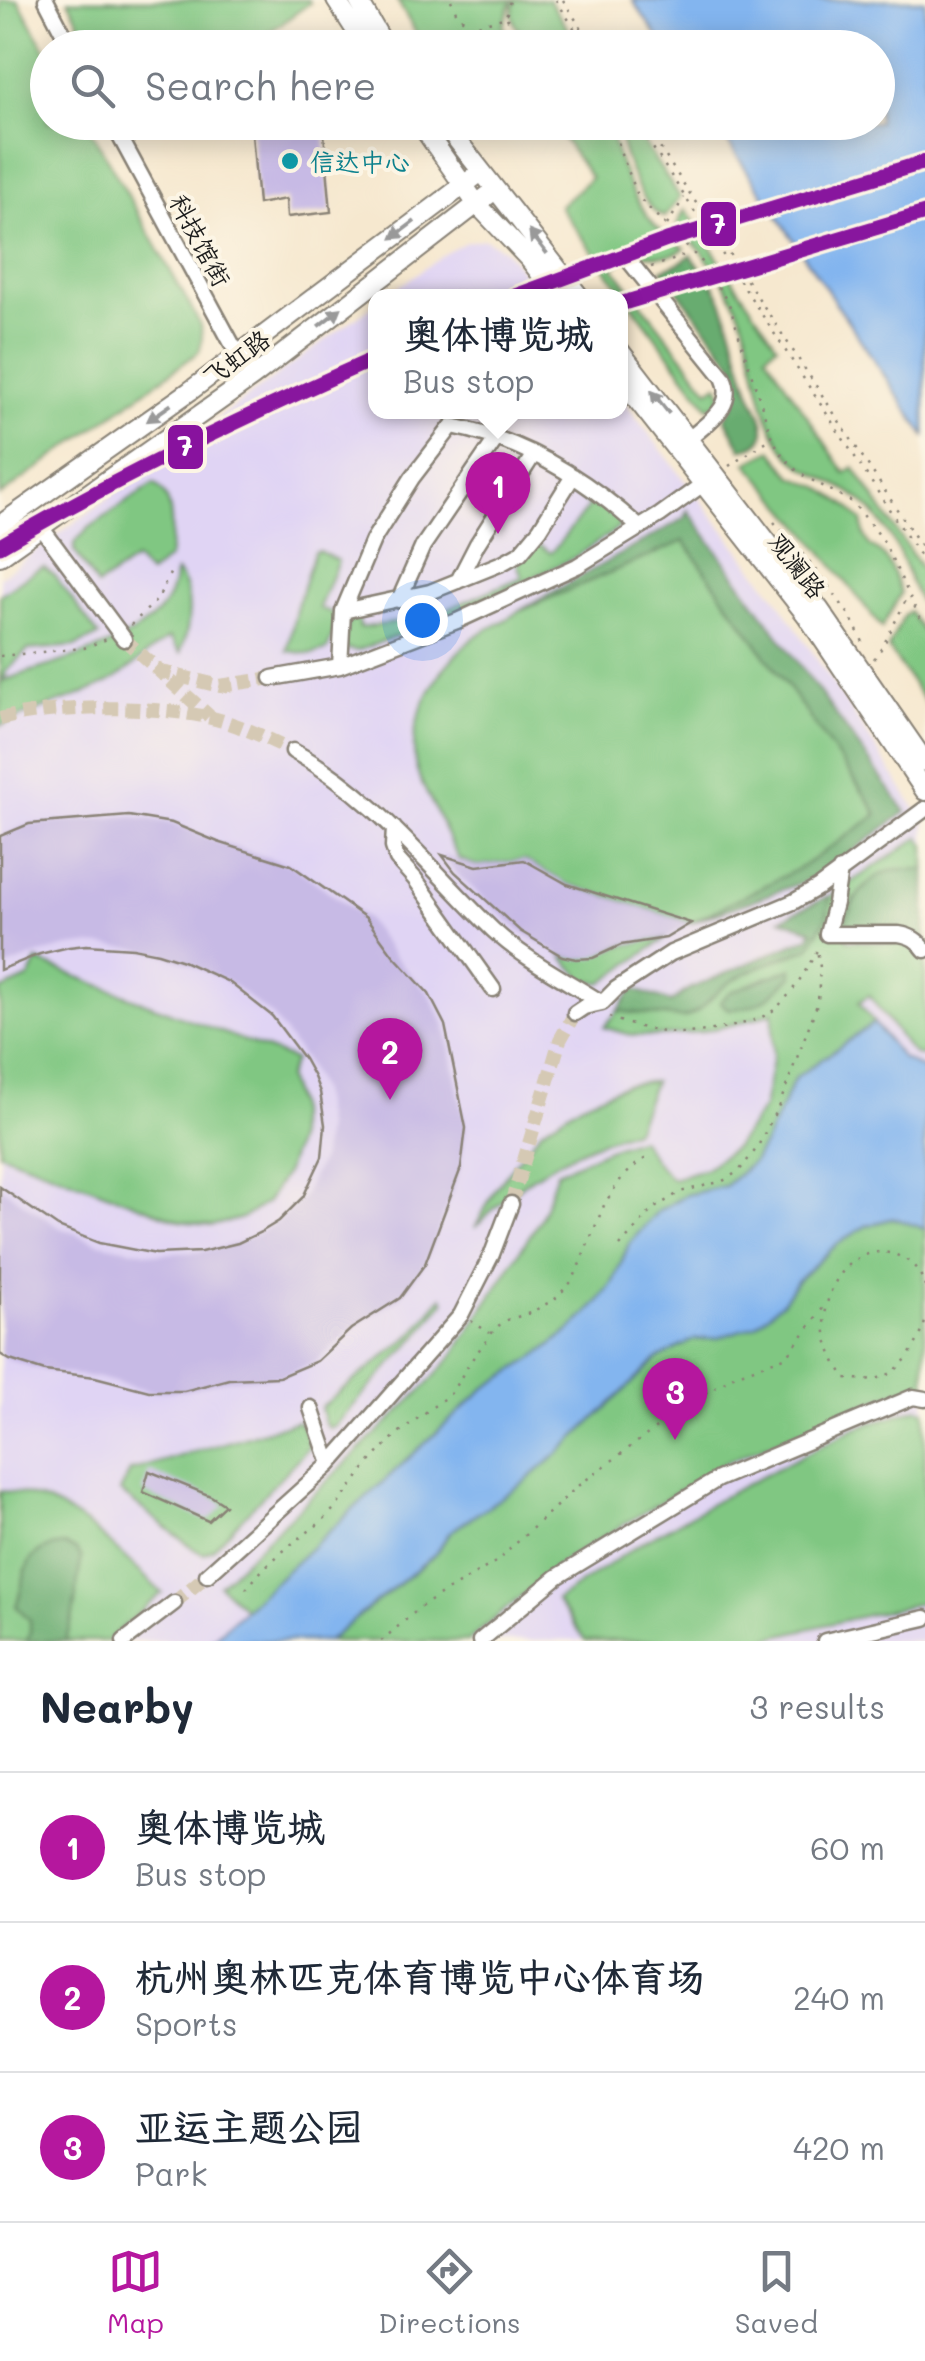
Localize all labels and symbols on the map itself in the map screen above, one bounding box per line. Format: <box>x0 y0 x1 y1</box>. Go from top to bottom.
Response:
place label: 信达中心 <box>310 145 410 177</box>
marker: 信达中心 <box>279 150 301 172</box>
street label: 科技馆街 <box>163 188 239 292</box>
line badge: 7 <box>699 200 738 248</box>
text: 7 <box>710 205 726 241</box>
one-way arrow <box>390 219 416 240</box>
one-way arrow <box>528 230 549 255</box>
one-way arrow <box>317 306 343 327</box>
street label: 飞虹路 <box>196 322 276 392</box>
one-way arrow <box>650 389 671 415</box>
one-way arrow <box>145 403 172 422</box>
line badge: 7 <box>166 423 205 471</box>
text: 7 <box>177 427 193 463</box>
pin: 1 <box>466 452 530 534</box>
street label: 观澜路 <box>762 526 834 604</box>
your location <box>397 595 448 646</box>
pin: 2 <box>358 1018 422 1100</box>
pin: 3 <box>642 1358 708 1440</box>

